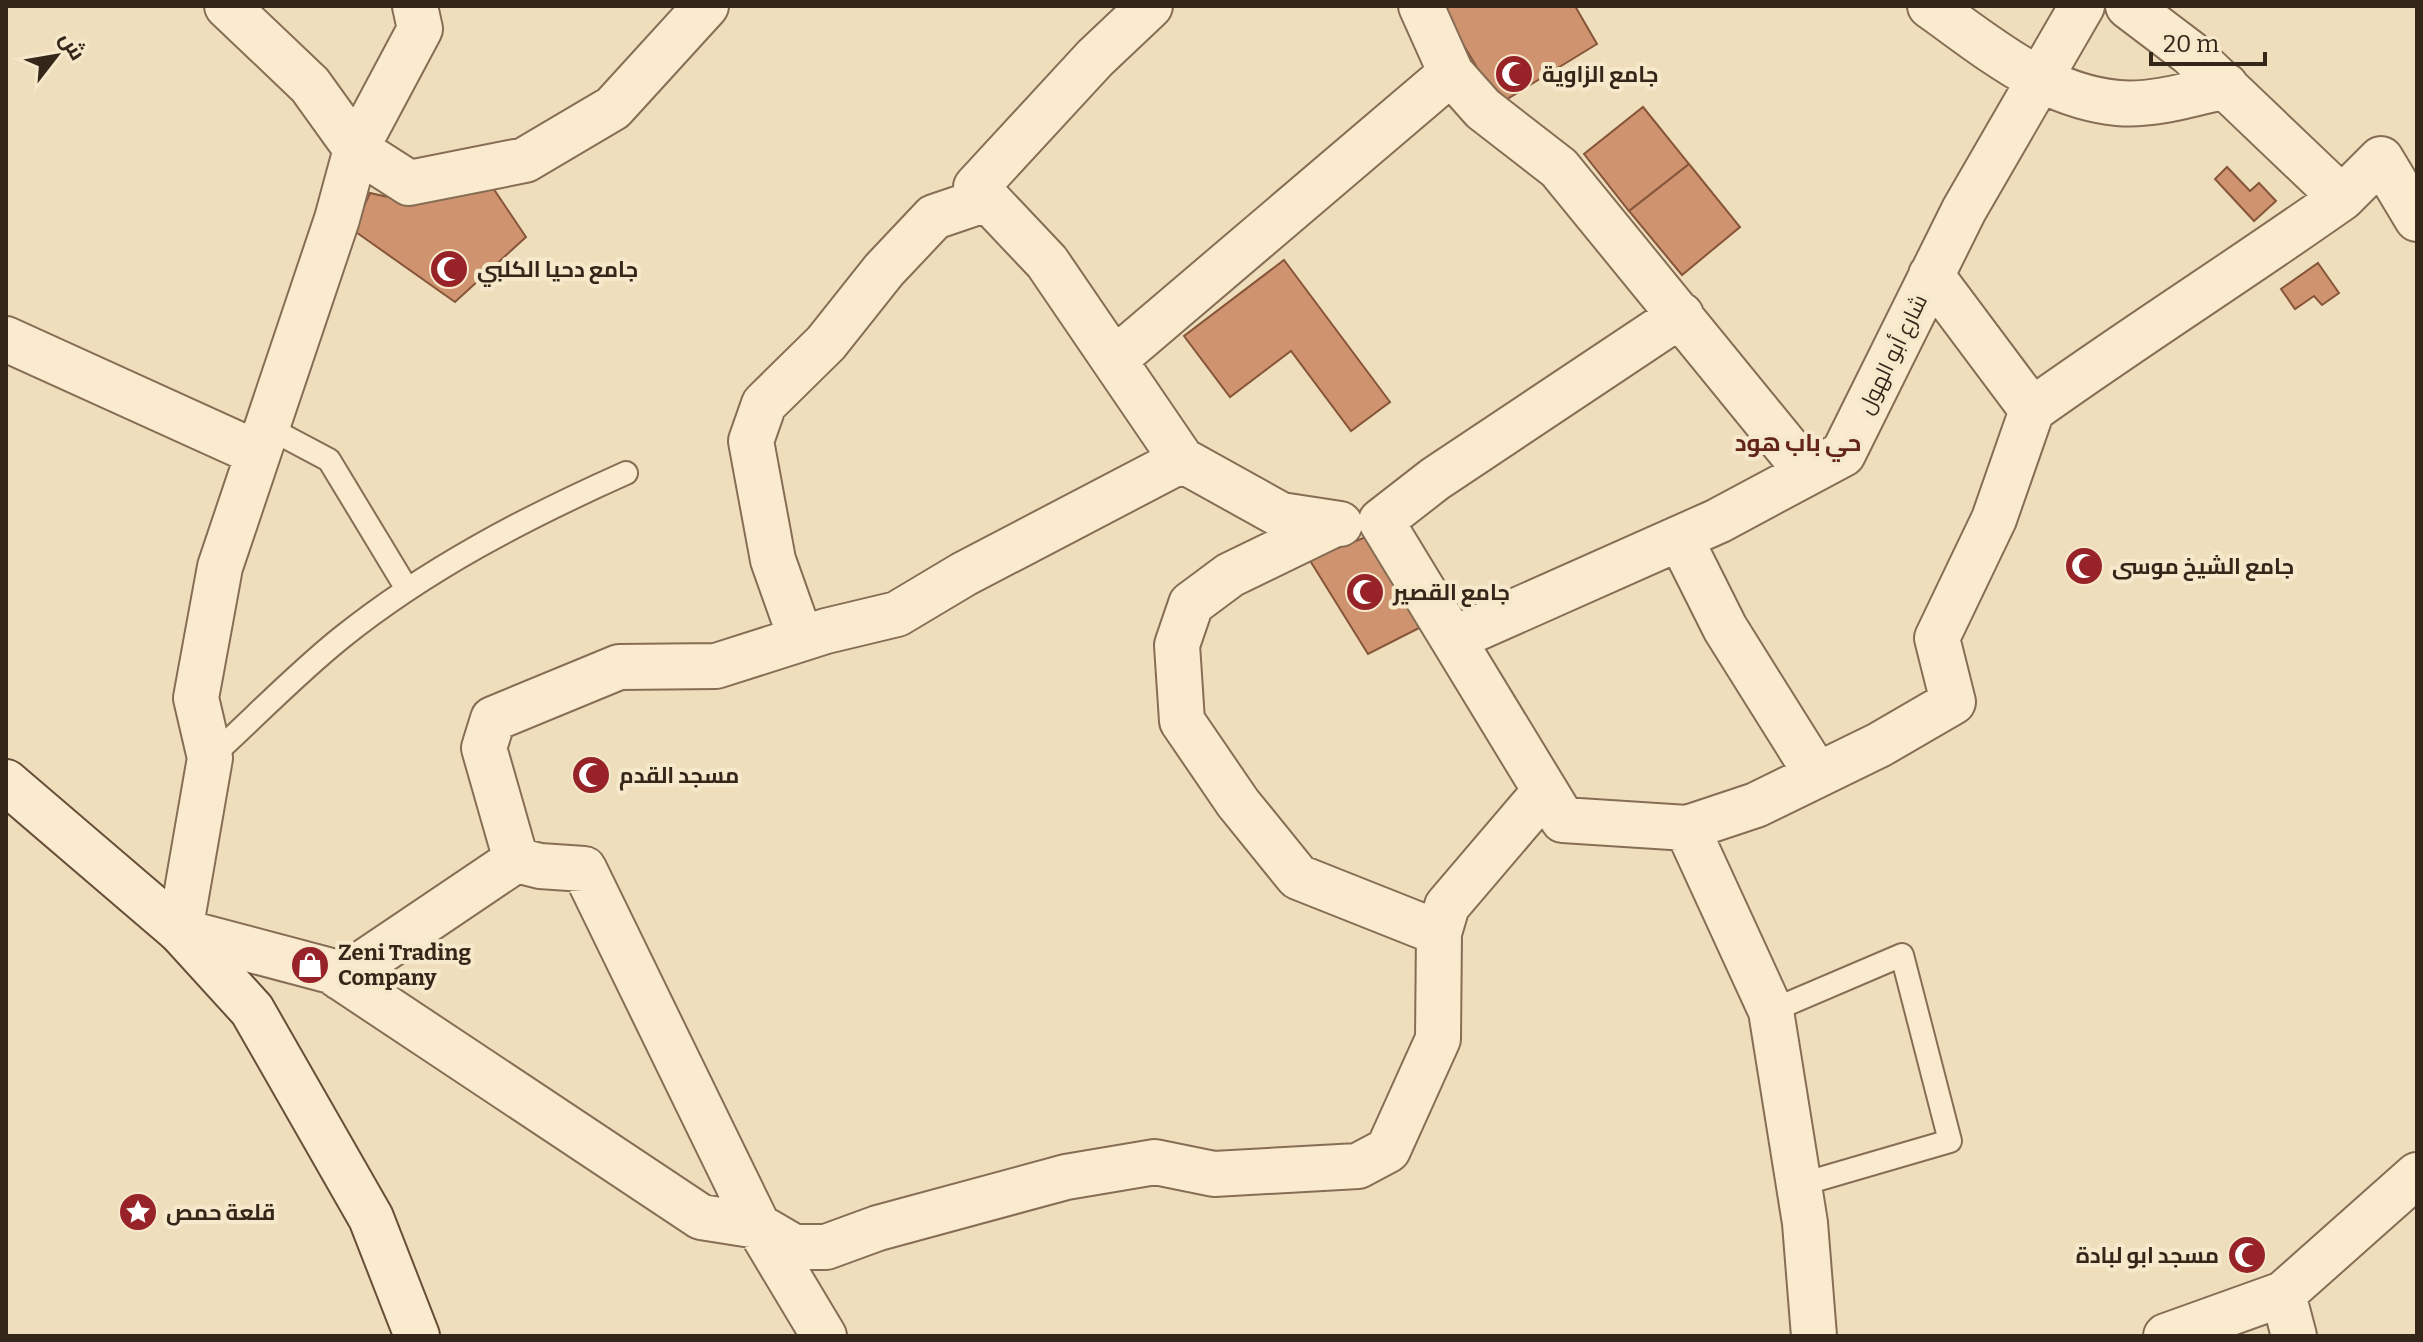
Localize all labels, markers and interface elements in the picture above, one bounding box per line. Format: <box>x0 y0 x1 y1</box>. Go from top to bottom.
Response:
north arrow <box>16 16 96 96</box>
scale bar <box>2151 16 2265 66</box>
text: ش <box>54 27 92 65</box>
text: 20 m <box>2163 30 2219 58</box>
mosque icon: جامع الزاوية <box>1493 53 1535 95</box>
place label: جامع الزاوية <box>1542 61 1658 89</box>
mosque icon: جامع دحيا الكلبي <box>428 248 470 290</box>
place label: جامع دحيا الكلبي <box>477 256 638 287</box>
street label: شارع أبو الهول <box>1852 290 1934 419</box>
district label: حي باب هود <box>1735 429 1861 462</box>
mosque icon: جامع الشيخ موسى <box>2063 545 2105 587</box>
place label: جامع الشيخ موسى <box>2112 553 2294 581</box>
mosque icon: جامع القصير <box>1344 571 1386 613</box>
place label: جامع القصير <box>1392 579 1510 607</box>
mosque icon: مسجد القدم <box>570 754 612 796</box>
place label: مسجد القدم <box>619 762 739 791</box>
place label: Zeni Trading Company <box>338 939 472 991</box>
shop icon: Zeni Trading Company <box>289 944 331 986</box>
place icon: قلعة حمص <box>117 1191 159 1233</box>
place label: قلعة حمص <box>166 1199 275 1226</box>
mosque icon: مسجد ابو لبادة <box>2226 1234 2268 1276</box>
place label: مسجد ابو لبادة <box>2076 1242 2219 1269</box>

